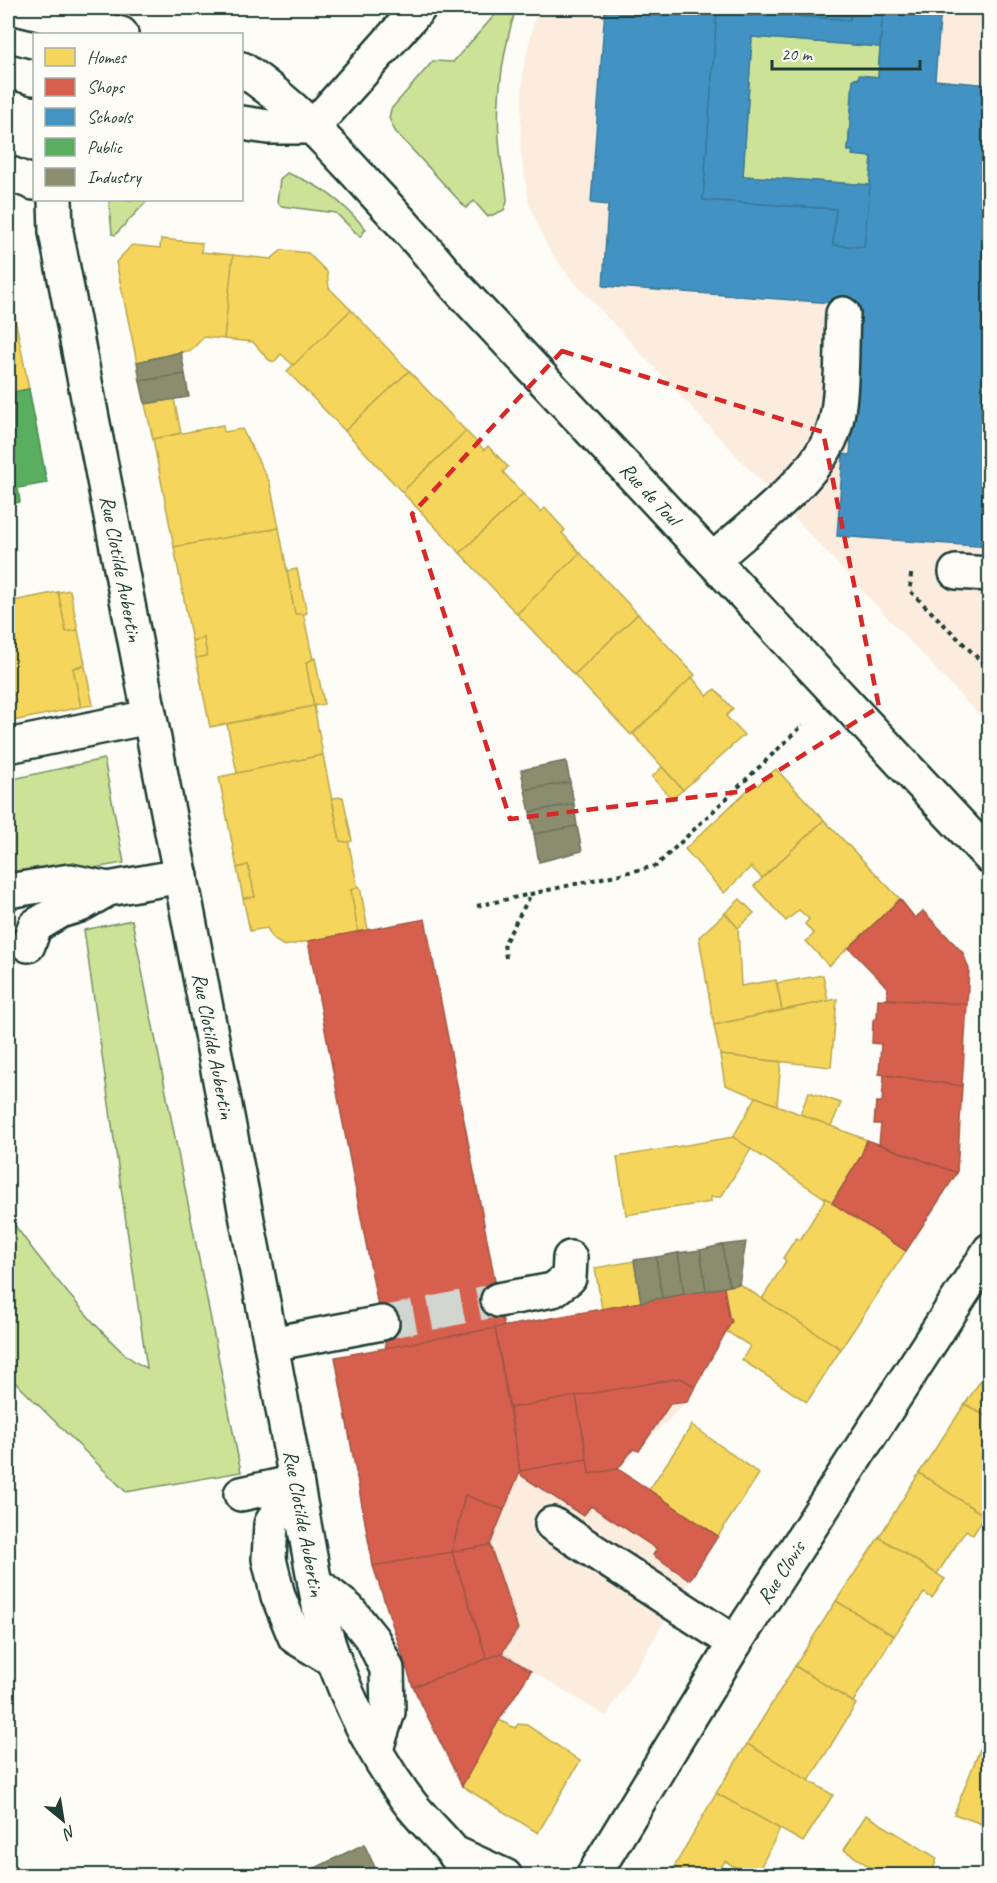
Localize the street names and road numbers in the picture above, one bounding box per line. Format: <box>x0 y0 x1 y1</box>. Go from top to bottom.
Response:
street label: Rue de Toul <box>614 457 688 533</box>
street label: Rue Clotilde Aubertin <box>94 493 148 645</box>
street label: Rue Clotilde Aubertin <box>187 971 240 1122</box>
street label: Rue Clotilde Aubertin <box>278 1448 330 1599</box>
street label: Rue Clovis <box>751 1535 812 1609</box>

